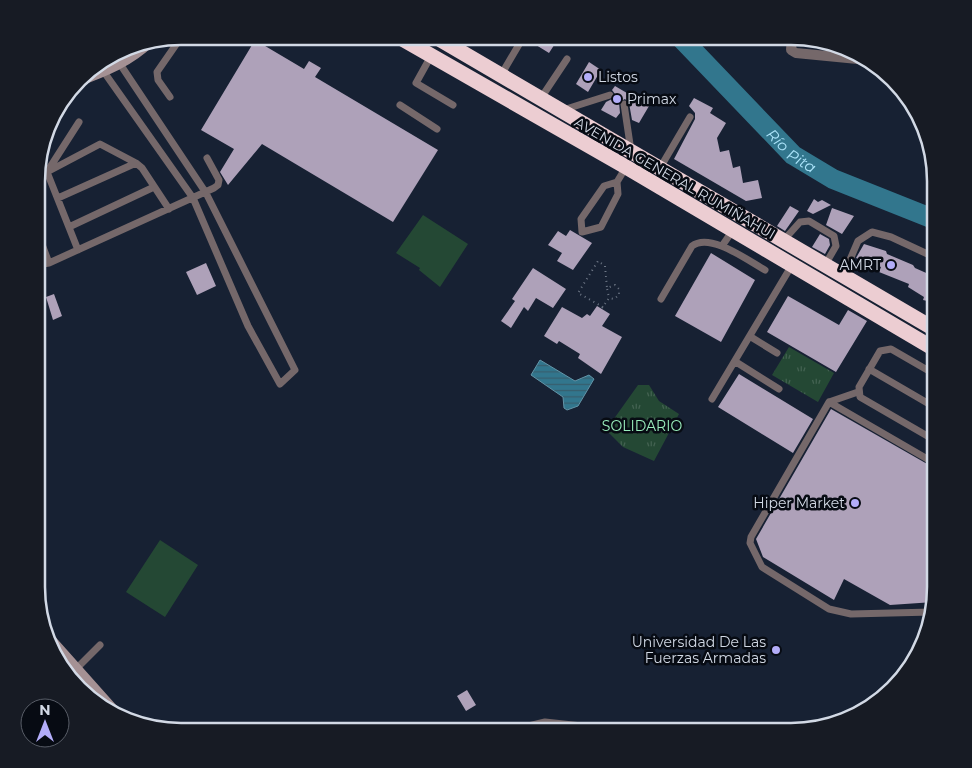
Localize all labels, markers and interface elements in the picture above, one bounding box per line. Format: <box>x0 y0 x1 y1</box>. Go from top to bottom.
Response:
place label: Listos <box>598 68 638 86</box>
marker: Listos <box>582 71 594 83</box>
place label: Primax <box>627 90 677 108</box>
marker: Primax <box>611 93 623 105</box>
street label: AVENIDA GENERAL RUMIÑAHUI <box>571 113 779 243</box>
water label: Río Pita <box>763 124 820 176</box>
place label: AMRT <box>840 256 881 274</box>
marker: AMRT <box>885 259 897 271</box>
park label: SOLIDARIO <box>602 417 682 435</box>
place label: Hiper Market <box>753 494 845 512</box>
marker: Hiper Market <box>849 497 861 509</box>
place label: Universidad De Las Fuerzas Armadas <box>632 633 766 667</box>
marker: Universidad De Las Fuerzas Armadas <box>770 644 782 656</box>
north arrow <box>20 698 70 748</box>
text: N <box>39 701 51 719</box>

